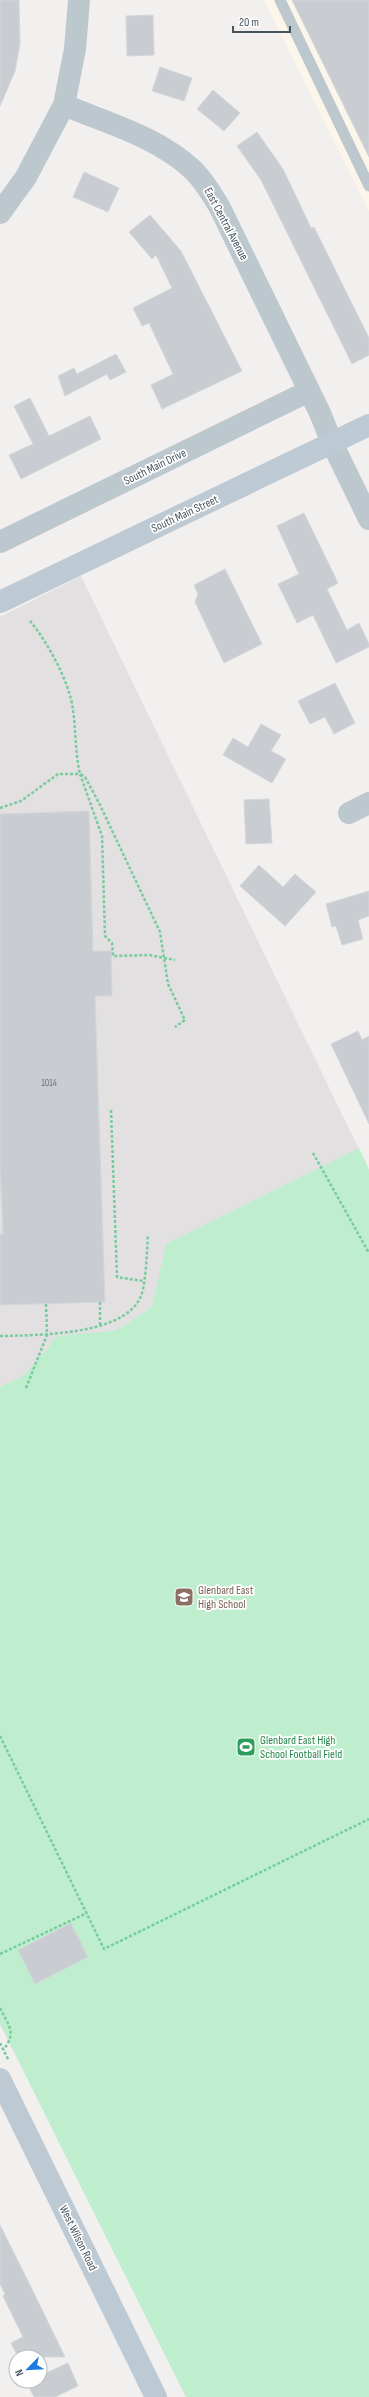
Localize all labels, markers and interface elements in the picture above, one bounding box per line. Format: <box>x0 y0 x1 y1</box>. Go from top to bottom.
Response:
scale bar <box>233 8 290 34</box>
text: 20 m <box>239 15 259 30</box>
street label: East Central Avenue <box>201 185 251 263</box>
street label: South Main Drive <box>121 445 189 489</box>
street label: South Main Street <box>149 492 221 536</box>
house number: 1014 <box>41 1077 57 1089</box>
place label: Glenbard East High School <box>198 1583 254 1612</box>
school or university icon: Glenbard East High School <box>173 1586 195 1608</box>
place label: Glenbard East High School Football Field <box>260 1733 342 1762</box>
sports icon: Glenbard East High School Football Field <box>235 1736 257 1758</box>
street label: West Wilson Road <box>56 2203 100 2273</box>
north arrow <box>8 2349 48 2389</box>
text: N <box>12 2367 26 2378</box>

